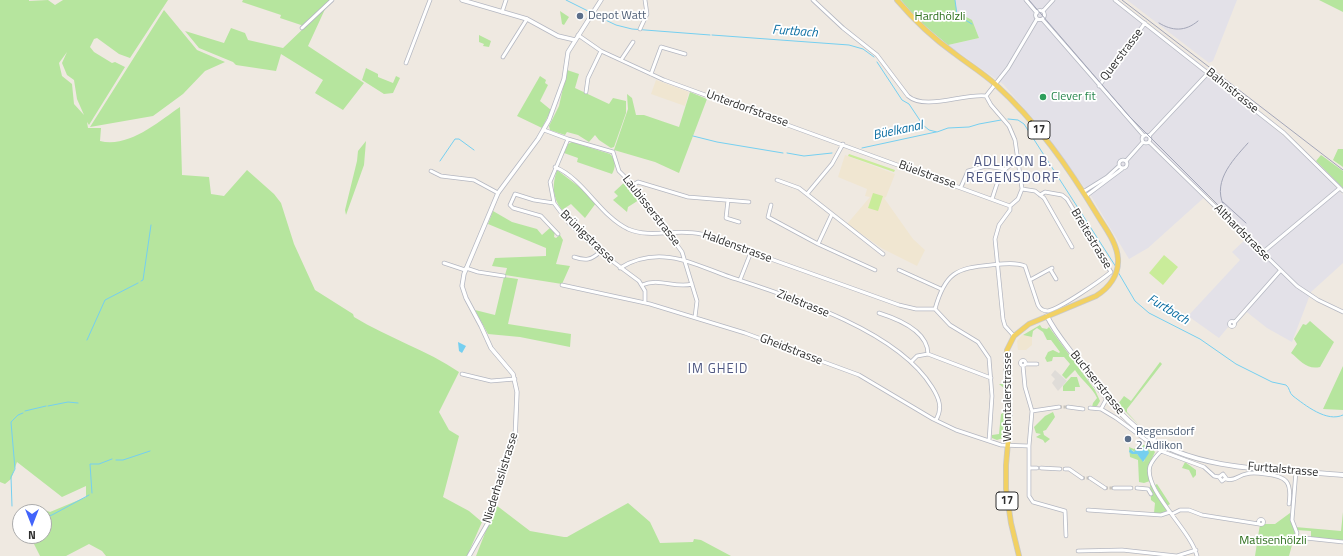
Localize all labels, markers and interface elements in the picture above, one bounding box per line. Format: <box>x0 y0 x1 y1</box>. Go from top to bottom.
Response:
place label: Depot Watt <box>588 9 646 23</box>
park label: Hardhölzli <box>915 10 965 24</box>
marker: Depot Watt <box>575 11 585 21</box>
water label: Furtbach <box>772 23 818 41</box>
street label: Querstrasse <box>1098 26 1146 84</box>
street label: Bahnstrasse <box>1203 65 1261 117</box>
street label: Unterdorfstrasse <box>704 87 790 131</box>
place label: Clever fit <box>1051 90 1096 104</box>
marker: Clever fit <box>1038 92 1048 102</box>
water label: Büelkanal <box>872 118 924 144</box>
road number: 17 <box>1028 121 1050 139</box>
district label: ADLIKON B. REGENSDORF <box>966 155 1060 188</box>
street label: Büelstrasse <box>896 158 958 192</box>
street label: Laubisserstrasse <box>619 173 683 249</box>
street label: Althardstrasse <box>1211 202 1273 264</box>
street label: Breitestrasse <box>1067 206 1115 272</box>
street label: Brünigstrasse <box>557 207 617 267</box>
street label: Haldenstrasse <box>700 228 774 266</box>
street label: Zielstrasse <box>775 287 831 321</box>
water label: Furtbach <box>1144 292 1192 328</box>
street label: Gheidstrasse <box>758 331 824 369</box>
street label: Buchserstrasse <box>1067 348 1127 418</box>
street label: Wehntalerstrasse <box>1001 352 1015 442</box>
district label: IM GHEID <box>688 362 748 378</box>
place label: Regensdorf 2 Adlikon <box>1136 425 1194 453</box>
street label: Niederhaslistrasse <box>480 431 522 525</box>
marker: Regensdorf 2 Adlikon <box>1123 434 1133 444</box>
street label: Furttalstrasse <box>1247 460 1319 480</box>
road number: 17 <box>996 492 1018 510</box>
north arrow <box>12 504 52 544</box>
text: N <box>28 527 36 543</box>
park label: Matisenhölzli <box>1239 534 1307 548</box>

